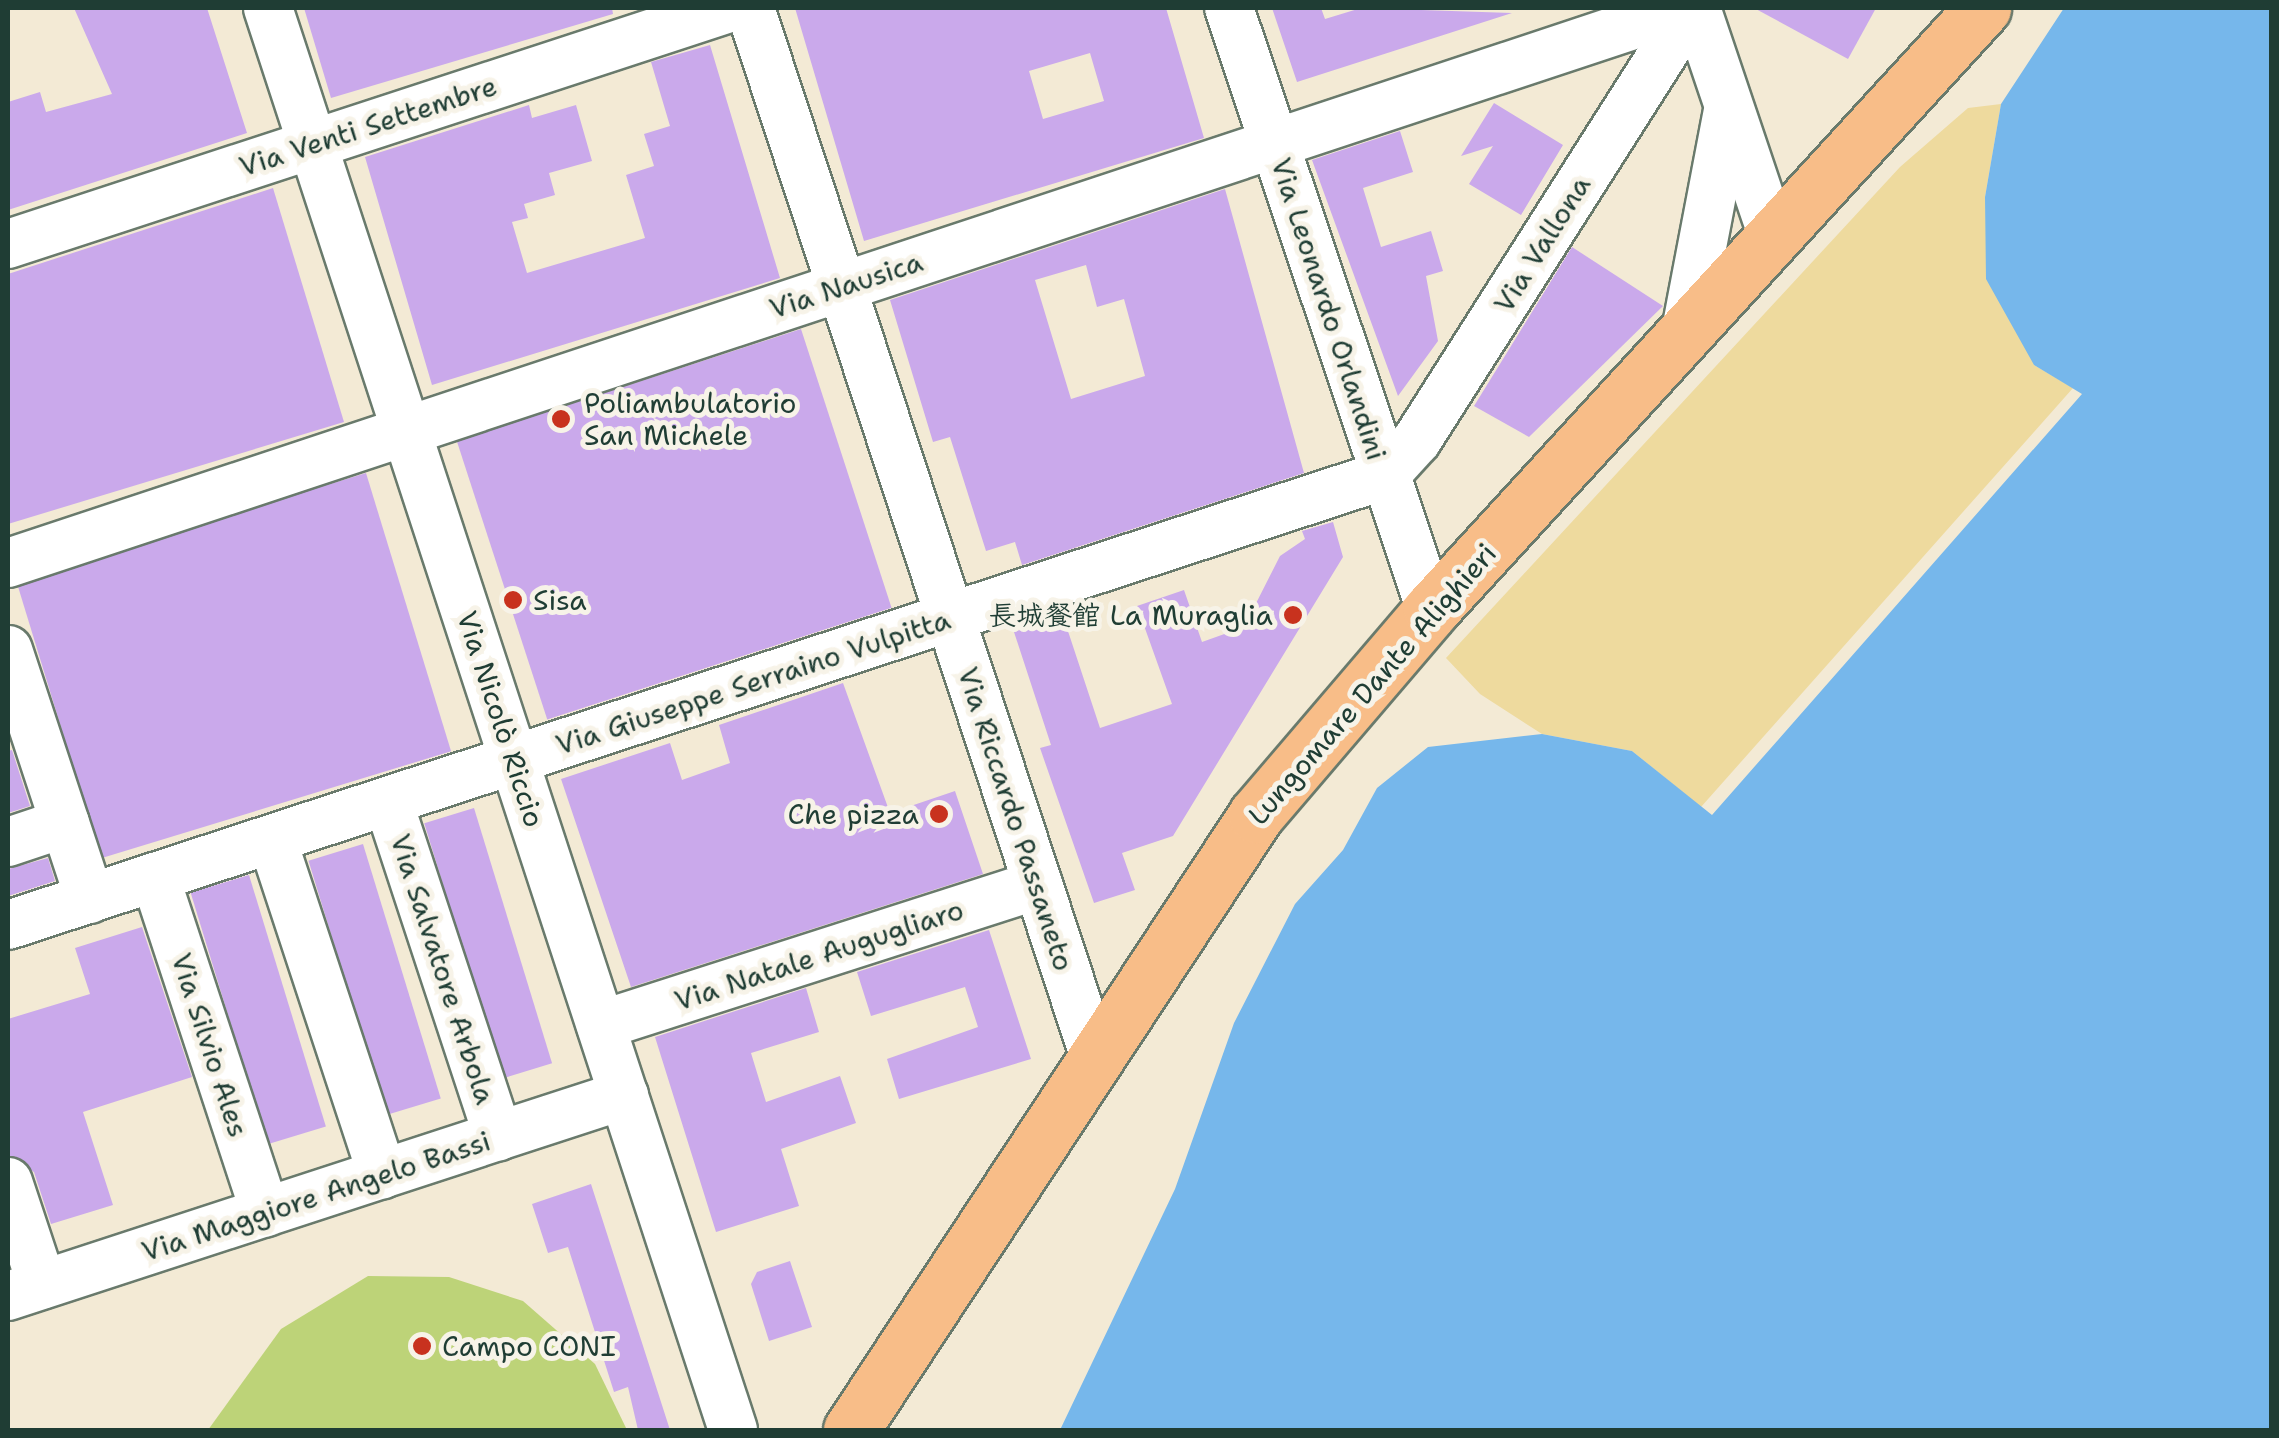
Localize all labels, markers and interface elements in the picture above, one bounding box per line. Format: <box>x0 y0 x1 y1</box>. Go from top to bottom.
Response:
street label: Via Venti Settembre <box>235 68 501 184</box>
street label: Via Leonardo Orlandini <box>1264 154 1394 464</box>
street label: Via Vallona <box>1487 169 1597 319</box>
street label: Via Nausica <box>765 244 927 326</box>
place label: Poliambulatorio San Michele <box>584 386 797 452</box>
marker: Poliambulatorio San Michele <box>548 406 574 432</box>
street label: Lungomare Dante Alighieri <box>1241 537 1503 831</box>
place label: Sisa <box>533 583 587 617</box>
marker: Sisa <box>502 589 524 611</box>
place label: 長城餐館 La Muraglia <box>988 598 1273 632</box>
street label: Via Giuseppe Serraino Vulpitta <box>552 602 954 762</box>
marker: 長城餐館 La Muraglia <box>1282 604 1304 626</box>
street label: Via Nicolò Riccio <box>450 607 552 831</box>
street label: Via Riccardo Passaneto <box>951 663 1081 975</box>
place label: Che pizza <box>788 797 919 831</box>
marker: Che pizza <box>928 803 950 825</box>
street label: Via Salvatore Arbola <box>383 830 503 1108</box>
street label: Via Natale Augugliaro <box>670 892 968 1018</box>
street label: Via Silvio Ales <box>164 949 256 1141</box>
street label: Via Maggiore Angelo Bassi <box>137 1124 495 1268</box>
place label: Campo CONI <box>442 1329 616 1363</box>
marker: Campo CONI <box>411 1335 433 1357</box>

